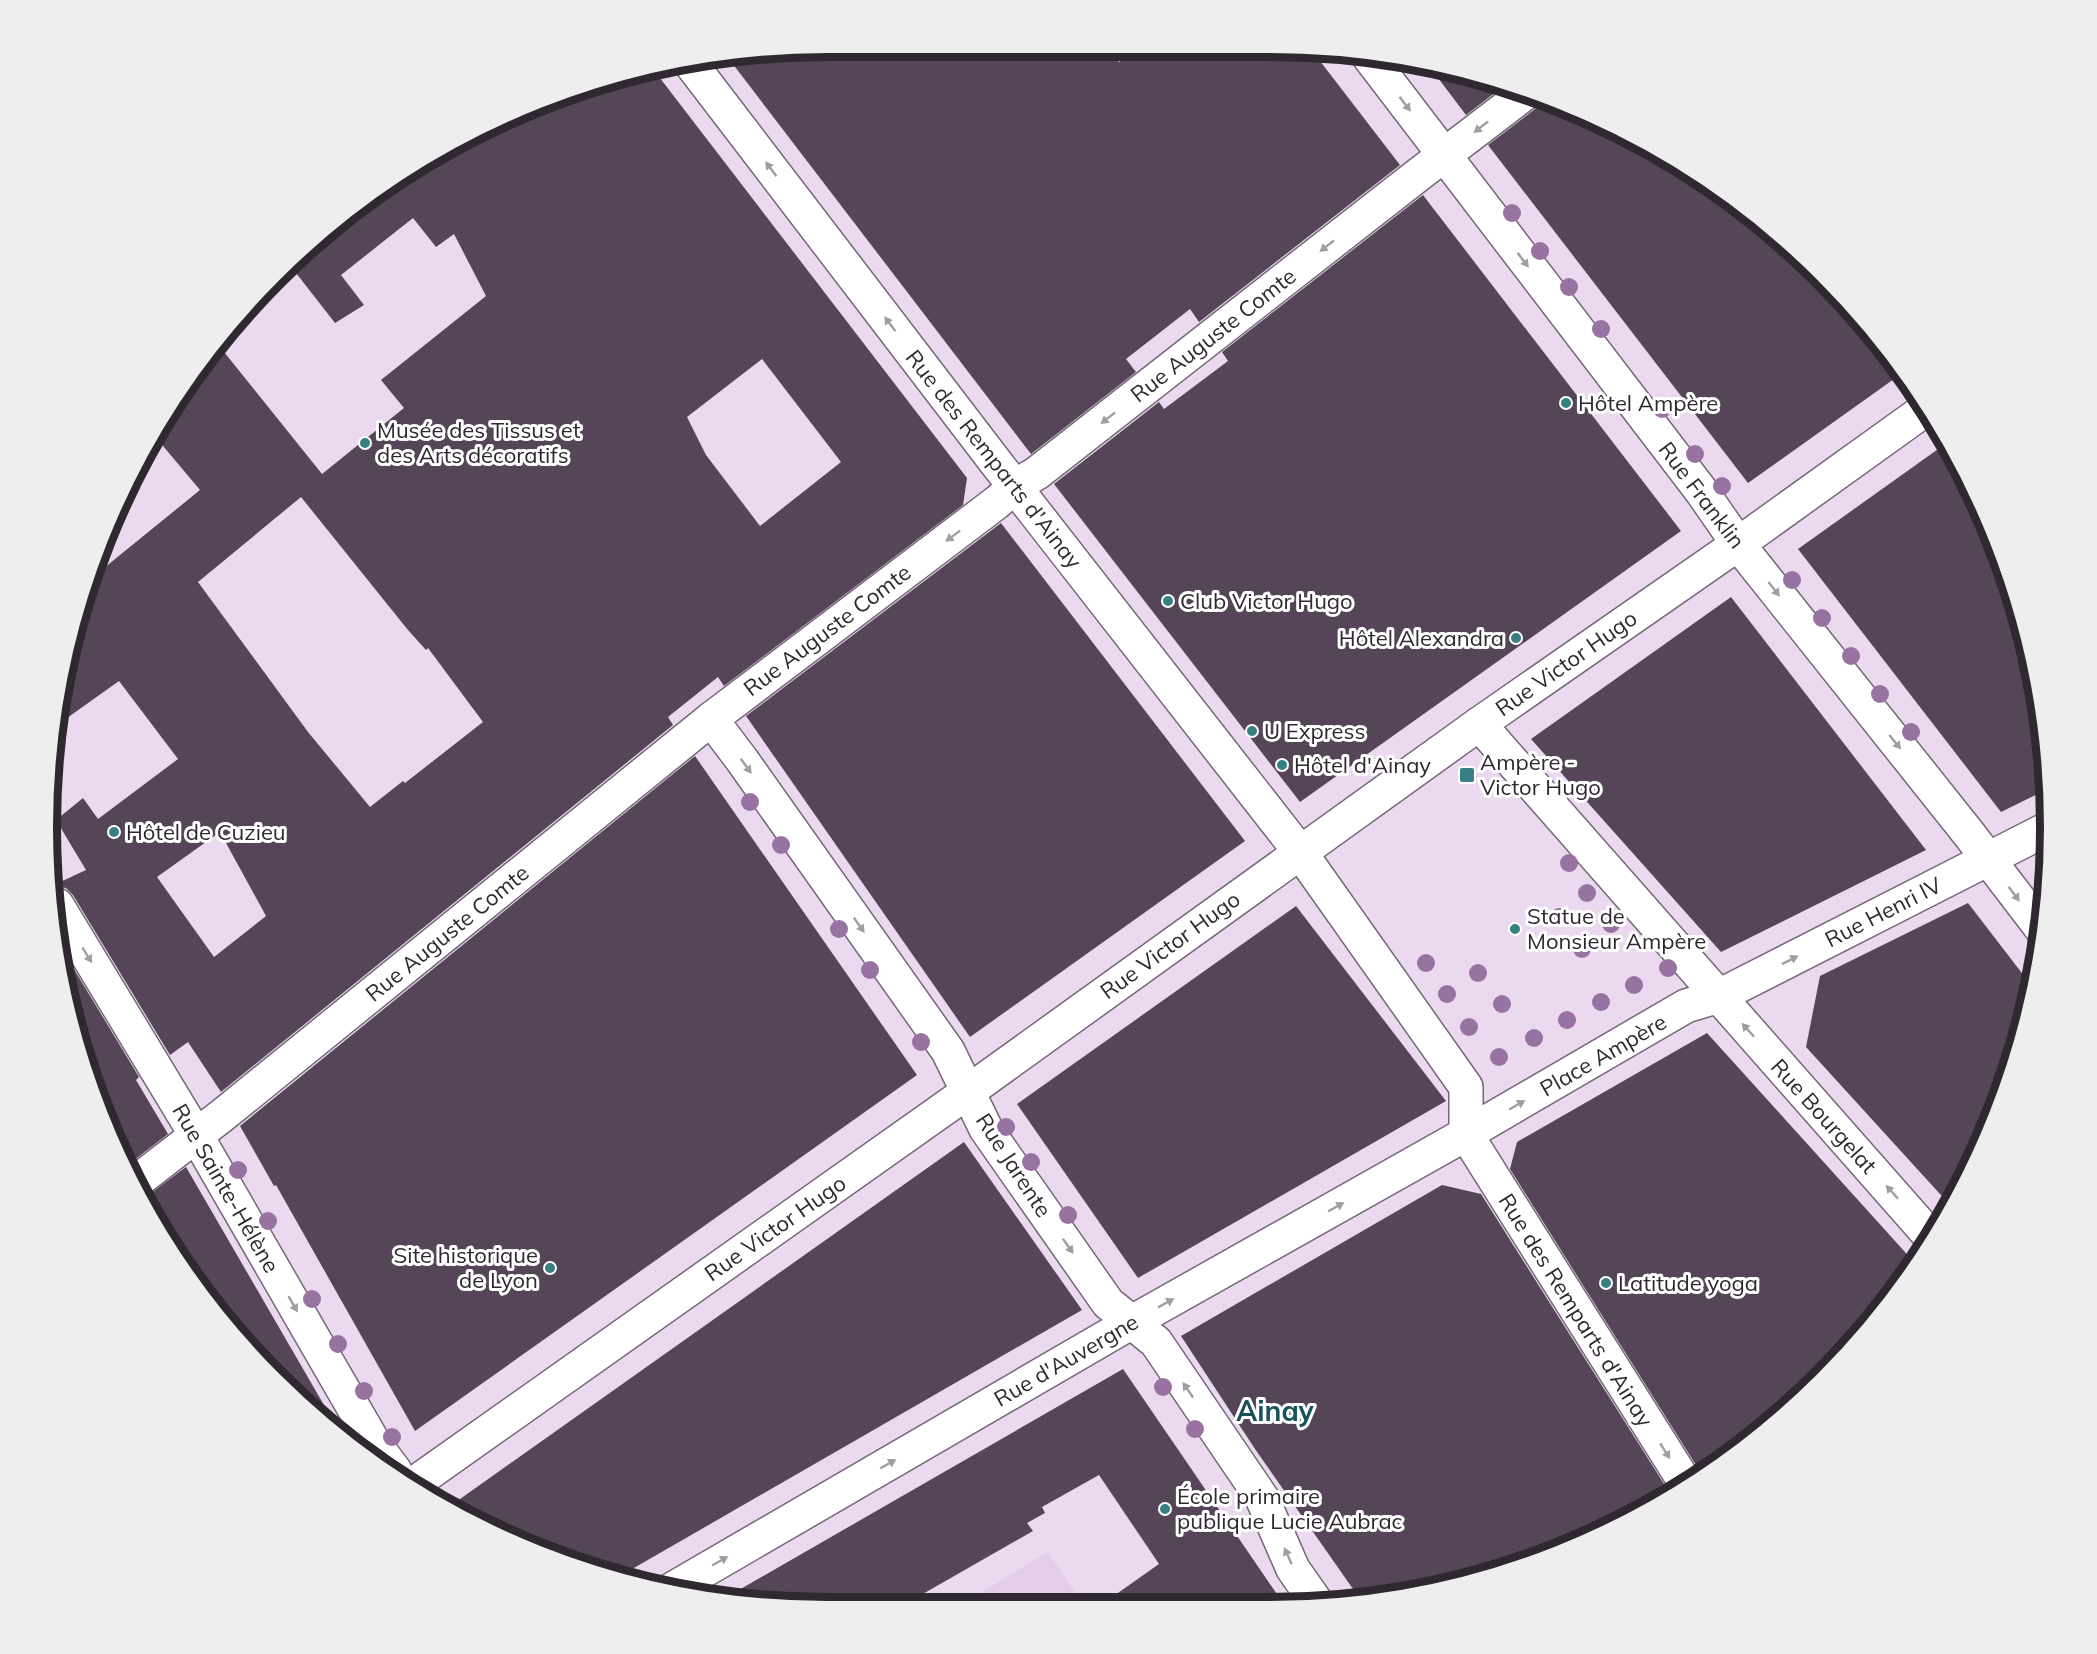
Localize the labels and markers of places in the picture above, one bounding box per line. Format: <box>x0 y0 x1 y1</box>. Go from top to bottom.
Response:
place label: Hôtel Ampère <box>1578 389 1718 417</box>
marker: Hôtel Ampère <box>1559 396 1573 410</box>
place label: Musée des Tissus et des Arts décoratifs <box>377 416 581 469</box>
marker: Musée des Tissus et des Arts décoratifs <box>358 436 372 450</box>
place label: Club Victor Hugo <box>1180 587 1353 615</box>
marker: Club Victor Hugo <box>1161 594 1175 608</box>
place label: Hôtel Alexandra <box>1339 624 1504 652</box>
marker: Hôtel Alexandra <box>1509 631 1523 645</box>
place label: U Express <box>1264 717 1365 745</box>
marker: U Express <box>1245 724 1259 738</box>
place label: Ampère - Victor Hugo <box>1480 748 1601 801</box>
place label: Hôtel d'Ainay <box>1294 751 1431 779</box>
marker: Hôtel d'Ainay <box>1275 758 1289 772</box>
marker: Ampère - Victor Hugo <box>1458 766 1476 784</box>
place label: Hôtel de Cuzieu <box>126 818 286 846</box>
marker: Hôtel de Cuzieu <box>107 825 121 839</box>
place label: Statue de Monsieur Ampère <box>1527 902 1706 955</box>
marker: Statue de Monsieur Ampère <box>1508 922 1522 936</box>
place label: Site historique de Lyon <box>394 1241 538 1294</box>
marker: Site historique de Lyon <box>543 1261 557 1275</box>
place label: Latitude yoga <box>1618 1269 1758 1297</box>
marker: Latitude yoga <box>1599 1276 1613 1290</box>
place label: École primaire publique Lucie Aubrac <box>1177 1482 1403 1535</box>
marker: École primaire publique Lucie Aubrac <box>1158 1502 1172 1516</box>

